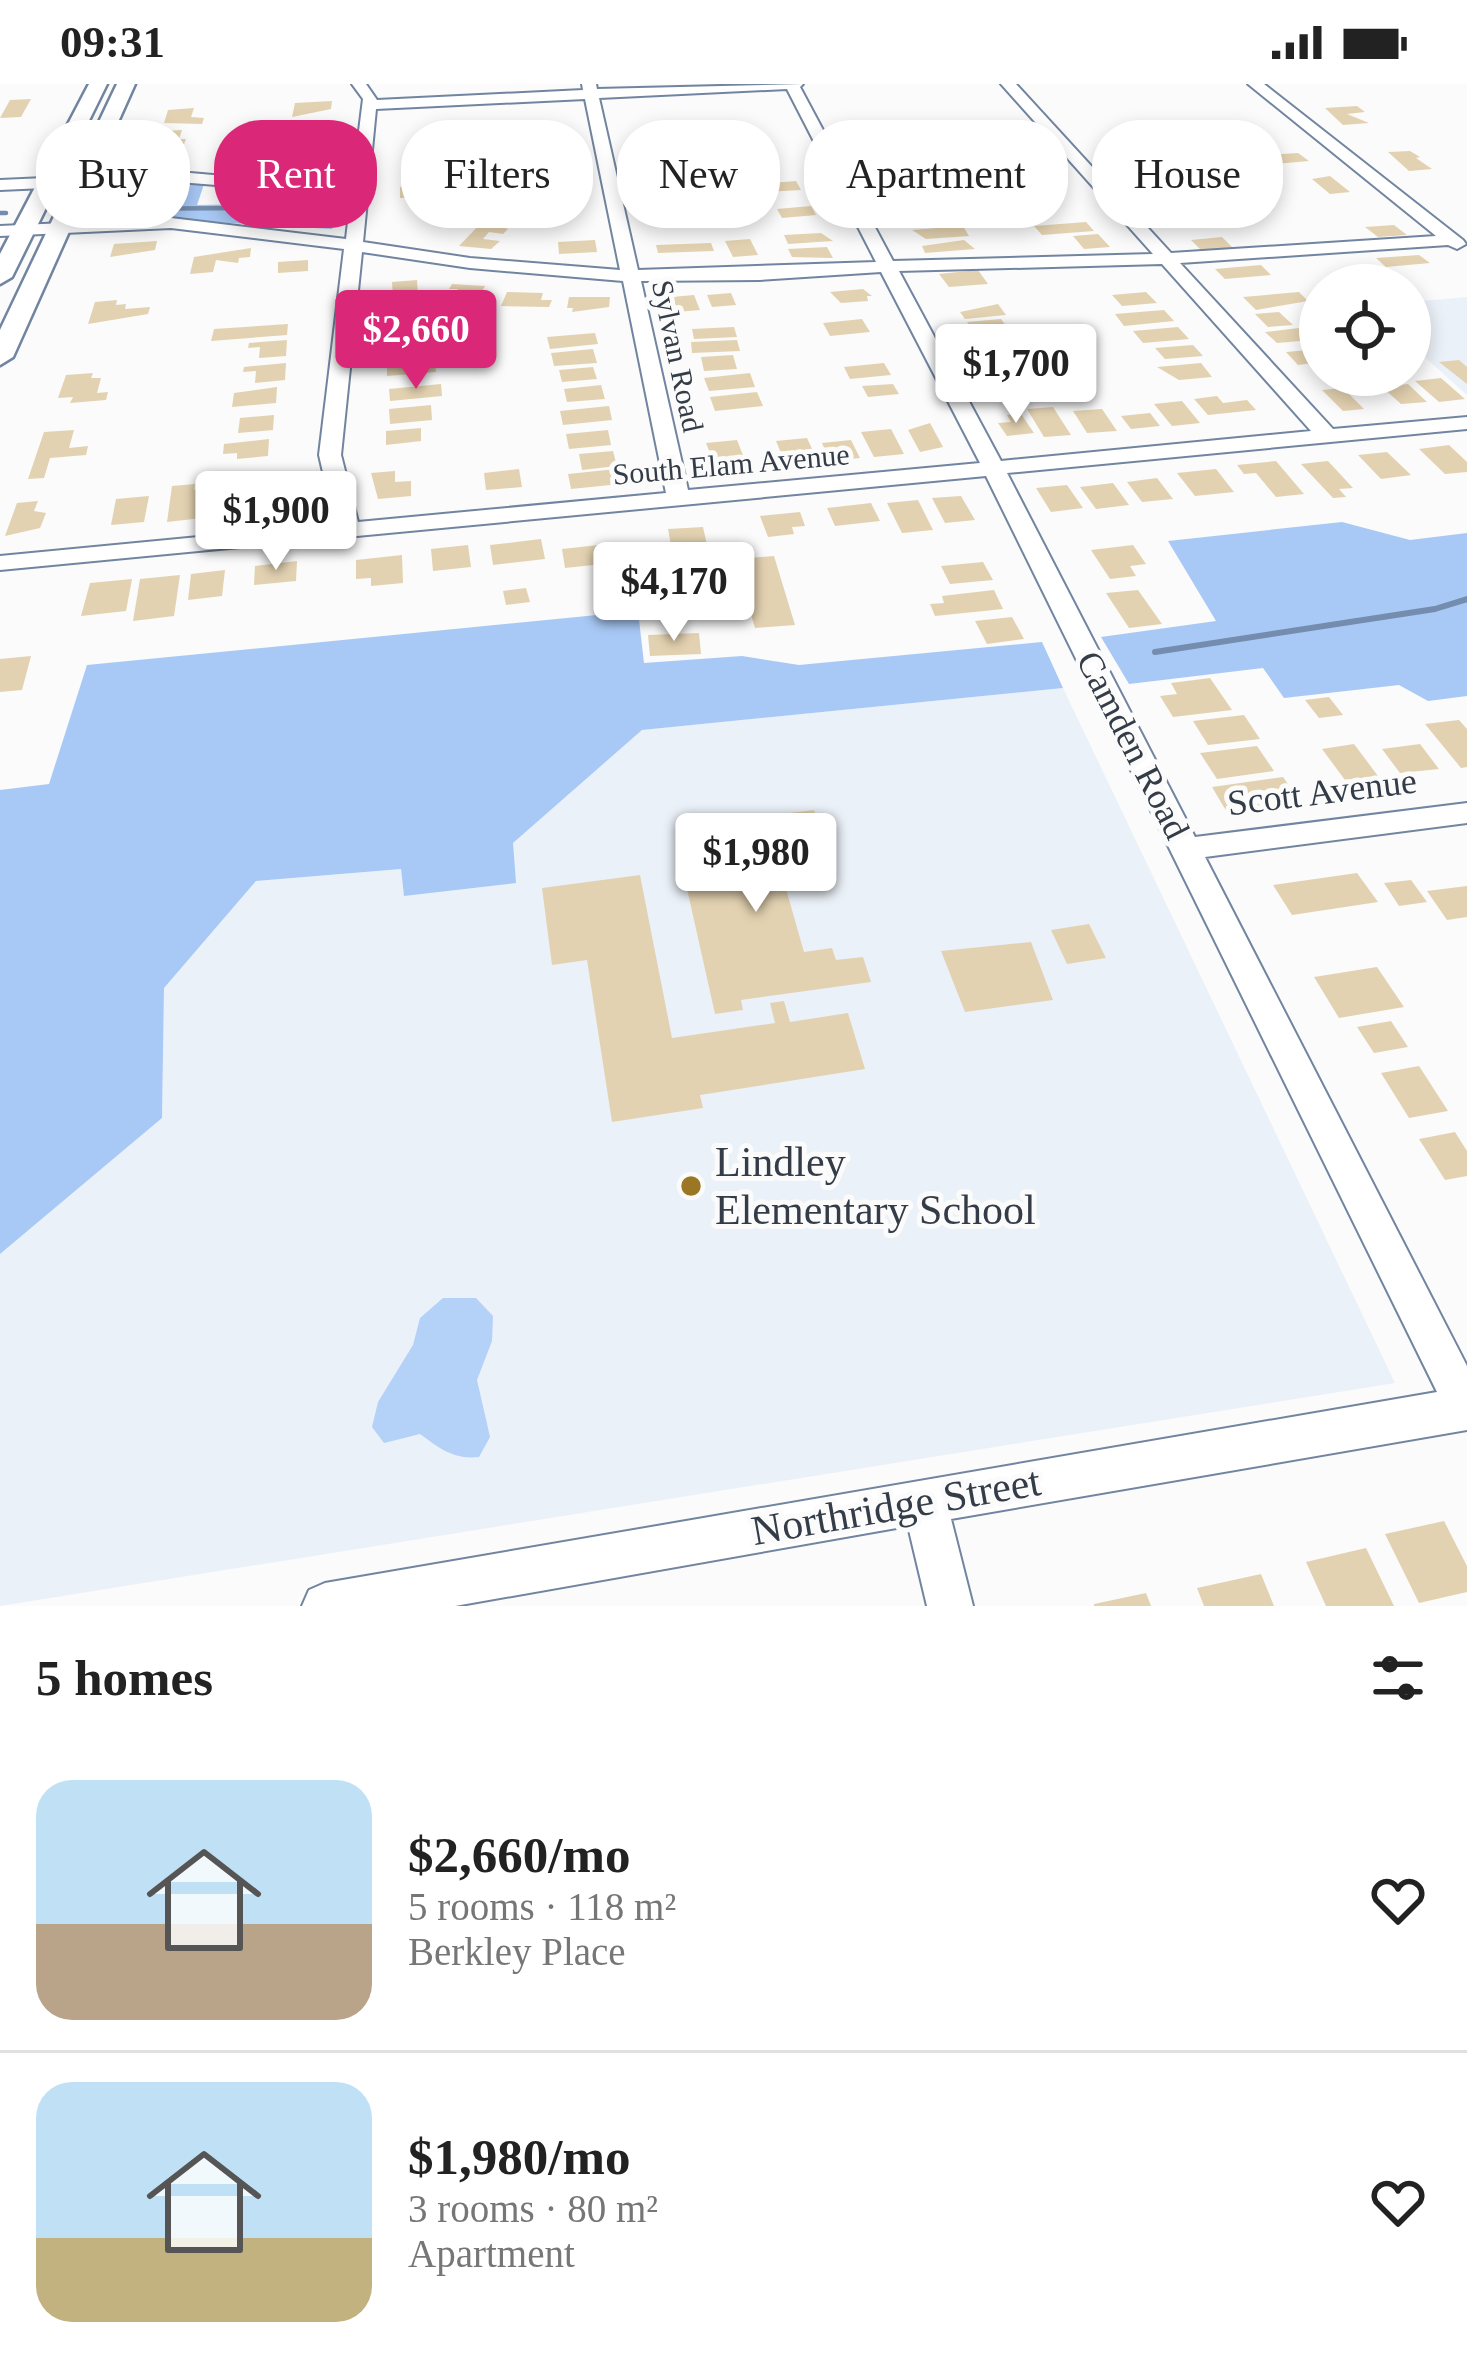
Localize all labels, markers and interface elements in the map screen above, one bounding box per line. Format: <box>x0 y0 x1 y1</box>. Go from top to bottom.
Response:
text: 09:31 <box>60 17 165 67</box>
chip: Buy <box>36 120 190 228</box>
chip: Rent <box>214 120 377 228</box>
chip: Filters <box>401 120 593 228</box>
chip: New <box>617 120 780 228</box>
chip: Apartment <box>804 120 1068 228</box>
chip: House <box>1092 120 1283 228</box>
map controls <box>1299 264 1431 396</box>
button: locate <box>1299 264 1431 396</box>
street label: Sylvan Road <box>646 277 710 435</box>
pin: $2,660 <box>318 290 514 392</box>
text: $2,660 <box>362 307 470 350</box>
pin: $1,700 <box>918 324 1114 426</box>
text: $1,700 <box>962 341 1070 384</box>
street label: South Elam Avenue <box>611 437 851 491</box>
pin: $1,900 <box>178 471 374 573</box>
text: $1,900 <box>222 488 330 531</box>
pin: $4,170 <box>576 542 772 644</box>
text: $4,170 <box>620 559 728 602</box>
street label: Camden Road <box>1069 645 1197 845</box>
street label: Scott Avenue <box>1225 761 1419 823</box>
pin: $1,980 <box>658 813 854 915</box>
text: $1,980 <box>702 830 810 873</box>
place label: Lindley Elementary School <box>715 1139 1036 1233</box>
marker: Lindley Elementary School <box>678 1173 704 1199</box>
street label: Northridge Street <box>748 1458 1044 1554</box>
icon: filters <box>1365 1645 1431 1711</box>
text: 5 homes <box>36 1650 213 1706</box>
text: $2,660/mo <box>408 1827 630 1883</box>
icon: home <box>132 1828 276 1972</box>
icon: heart <box>1365 1867 1431 1933</box>
text: 5 rooms · 118 m² <box>408 1885 676 1928</box>
text: Berkley Place <box>408 1930 626 1973</box>
text: $1,980/mo <box>408 2129 630 2185</box>
icon: home <box>132 2130 276 2274</box>
icon: heart <box>1365 2169 1431 2235</box>
text: 3 rooms · 80 m² <box>408 2187 658 2230</box>
text: Apartment <box>408 2232 575 2275</box>

